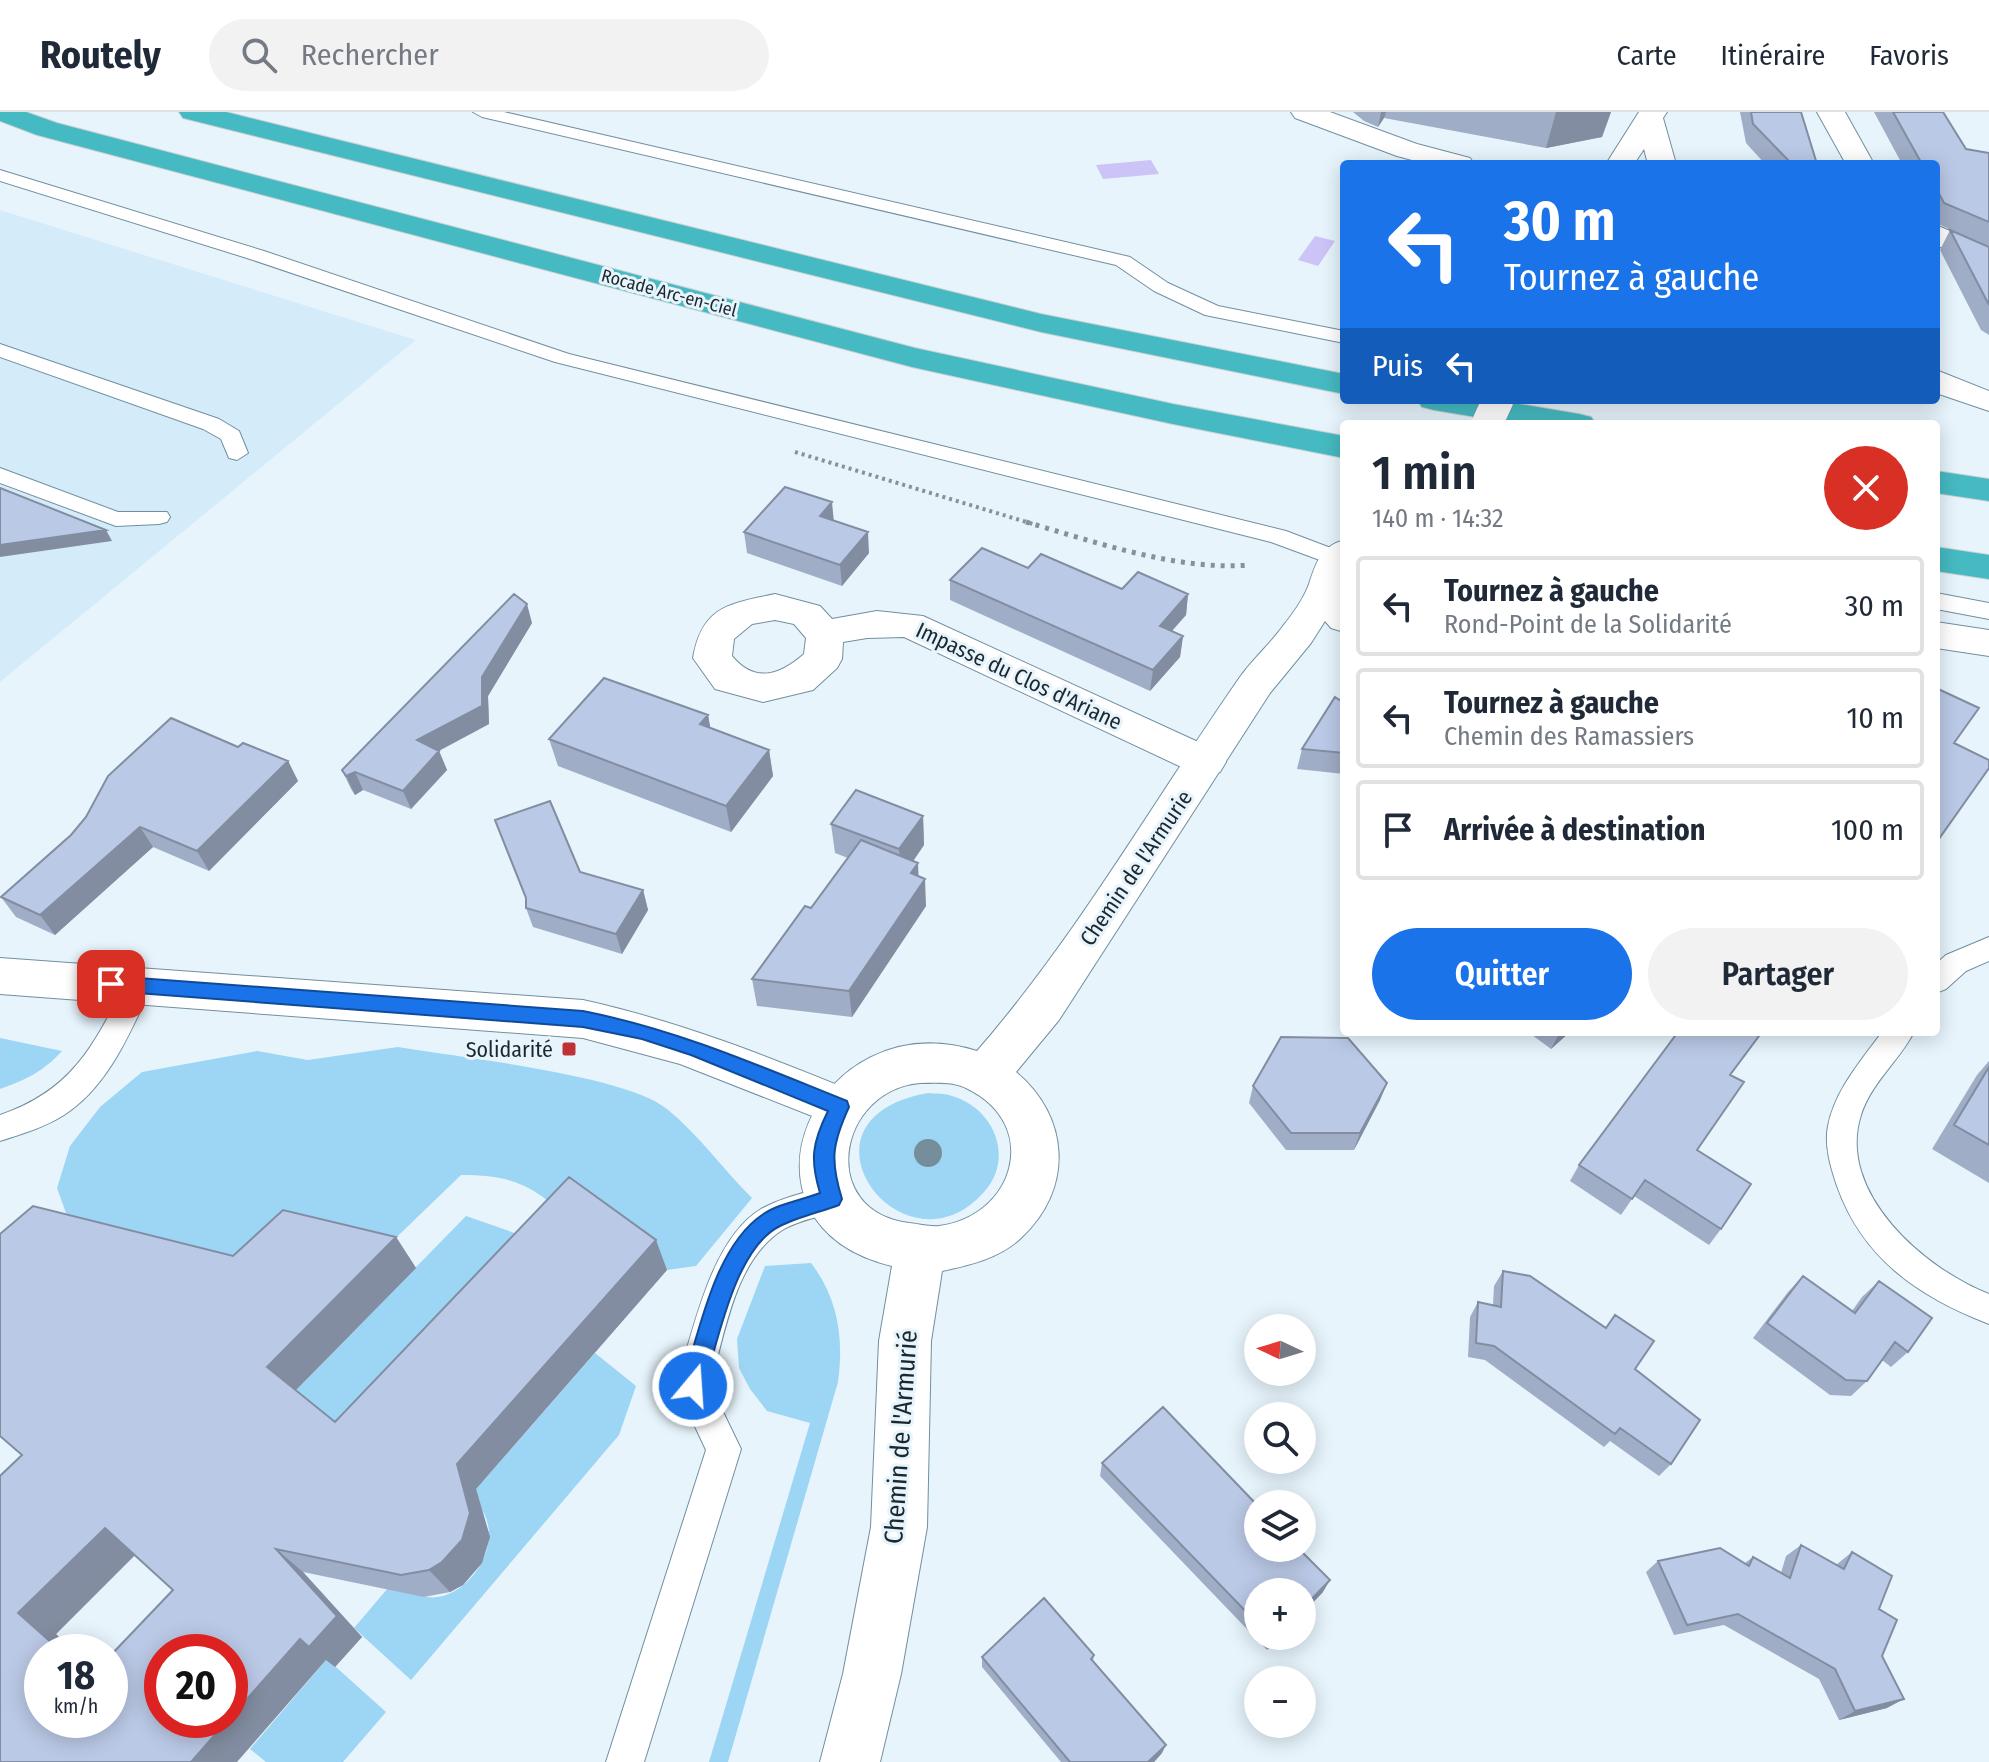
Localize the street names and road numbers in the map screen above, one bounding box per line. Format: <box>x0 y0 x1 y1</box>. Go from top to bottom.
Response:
street label: Rocade Arc-en-Ciel <box>599 264 739 322</box>
street label: Impasse du Clos d'Ariane <box>912 616 1126 736</box>
street label: Chemin de l'Armurie <box>1074 785 1198 951</box>
street label: Chemin de l'Armurié <box>878 1329 924 1545</box>

